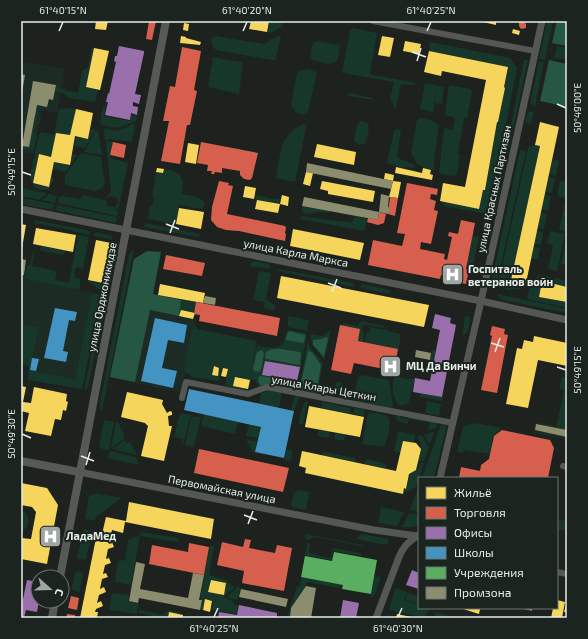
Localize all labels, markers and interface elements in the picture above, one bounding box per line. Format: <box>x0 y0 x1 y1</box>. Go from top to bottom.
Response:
text: 61°40'15"N <box>39 4 87 16</box>
text: 61°40'20"N <box>222 4 272 16</box>
text: 61°40'25"N <box>406 4 456 16</box>
text: 50°49'00"E <box>571 83 583 133</box>
street label: улица Красных Партизан <box>474 124 514 254</box>
text: 50°49'15"E <box>5 148 17 196</box>
street label: улица Карла Маркса <box>242 236 350 270</box>
street label: улица Орджоникидзе <box>85 241 120 353</box>
hospital icon: Госпиталь ветеранов войн <box>440 262 466 288</box>
place label: Госпиталь ветеранов войн <box>468 262 553 288</box>
text: 50°49'15"E <box>571 346 583 394</box>
hospital icon: МЦ Да Винчи <box>377 353 403 379</box>
place label: МЦ Да Винчи <box>406 359 477 372</box>
street label: улица Клары Цеткин <box>270 372 378 404</box>
text: 50°49'30"E <box>5 409 17 459</box>
street label: Первомайская улица <box>167 472 277 506</box>
legend <box>418 477 558 609</box>
text: Жильё <box>454 485 491 499</box>
text: Торговля <box>454 505 506 519</box>
hospital icon: ЛадаМед <box>37 523 63 549</box>
text: Офисы <box>454 525 492 539</box>
place label: ЛадаМед <box>66 529 116 542</box>
text: Школы <box>454 545 494 559</box>
text: Учреждения <box>454 565 524 579</box>
north arrow <box>30 569 70 609</box>
text: Промзона <box>454 585 511 599</box>
text: С <box>52 587 67 598</box>
text: 61°40'25"N <box>189 622 239 634</box>
text: 61°40'30"N <box>373 622 423 634</box>

